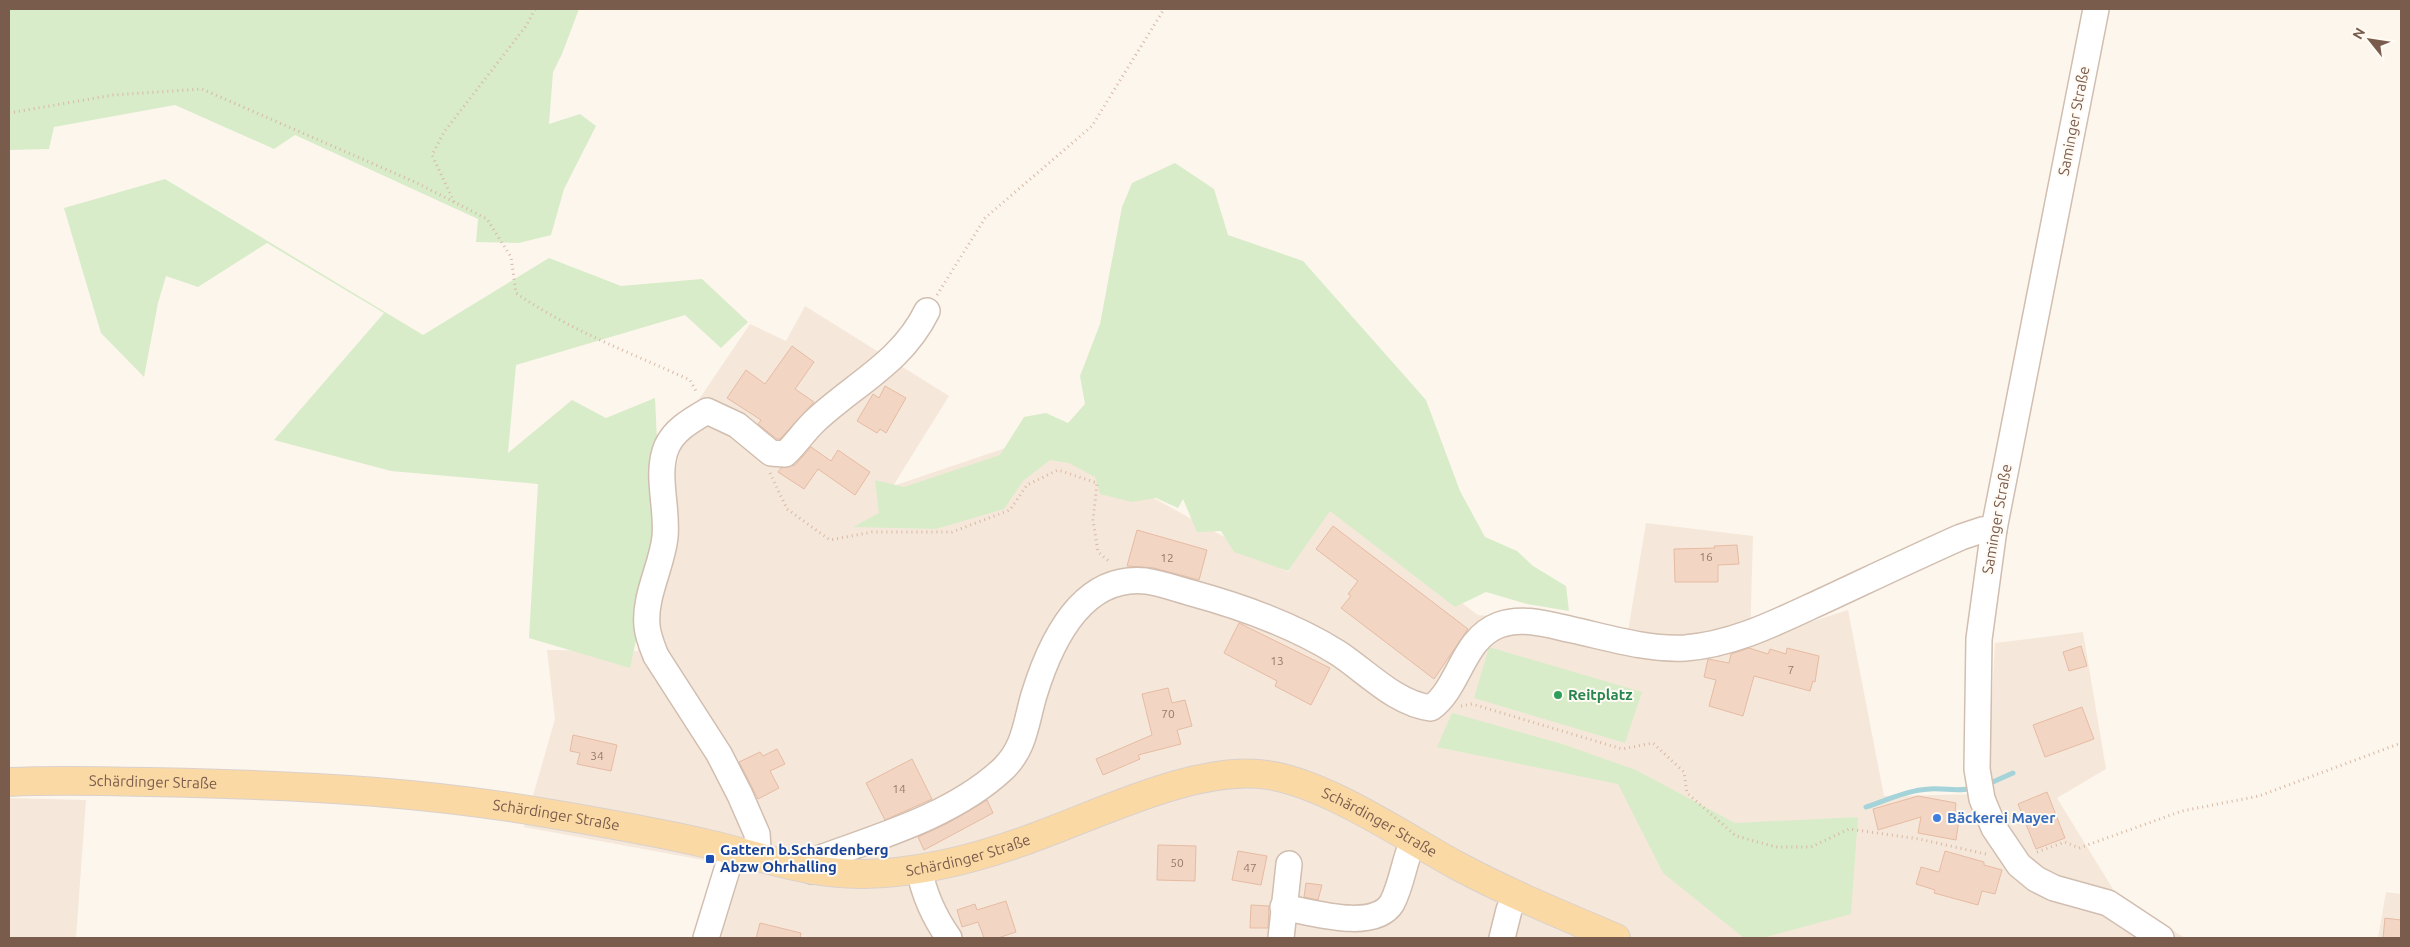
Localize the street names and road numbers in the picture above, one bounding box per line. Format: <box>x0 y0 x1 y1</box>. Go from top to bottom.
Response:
street label: Saminger Straße <box>2055 65 2092 177</box>
street label: Saminger Straße <box>1978 463 2015 575</box>
street label: Schärdinger Straße <box>89 772 218 792</box>
street label: Schärdinger Straße <box>1319 784 1440 860</box>
street label: Schärdinger Straße <box>492 796 621 834</box>
street label: Schärdinger Straße <box>905 831 1033 879</box>

